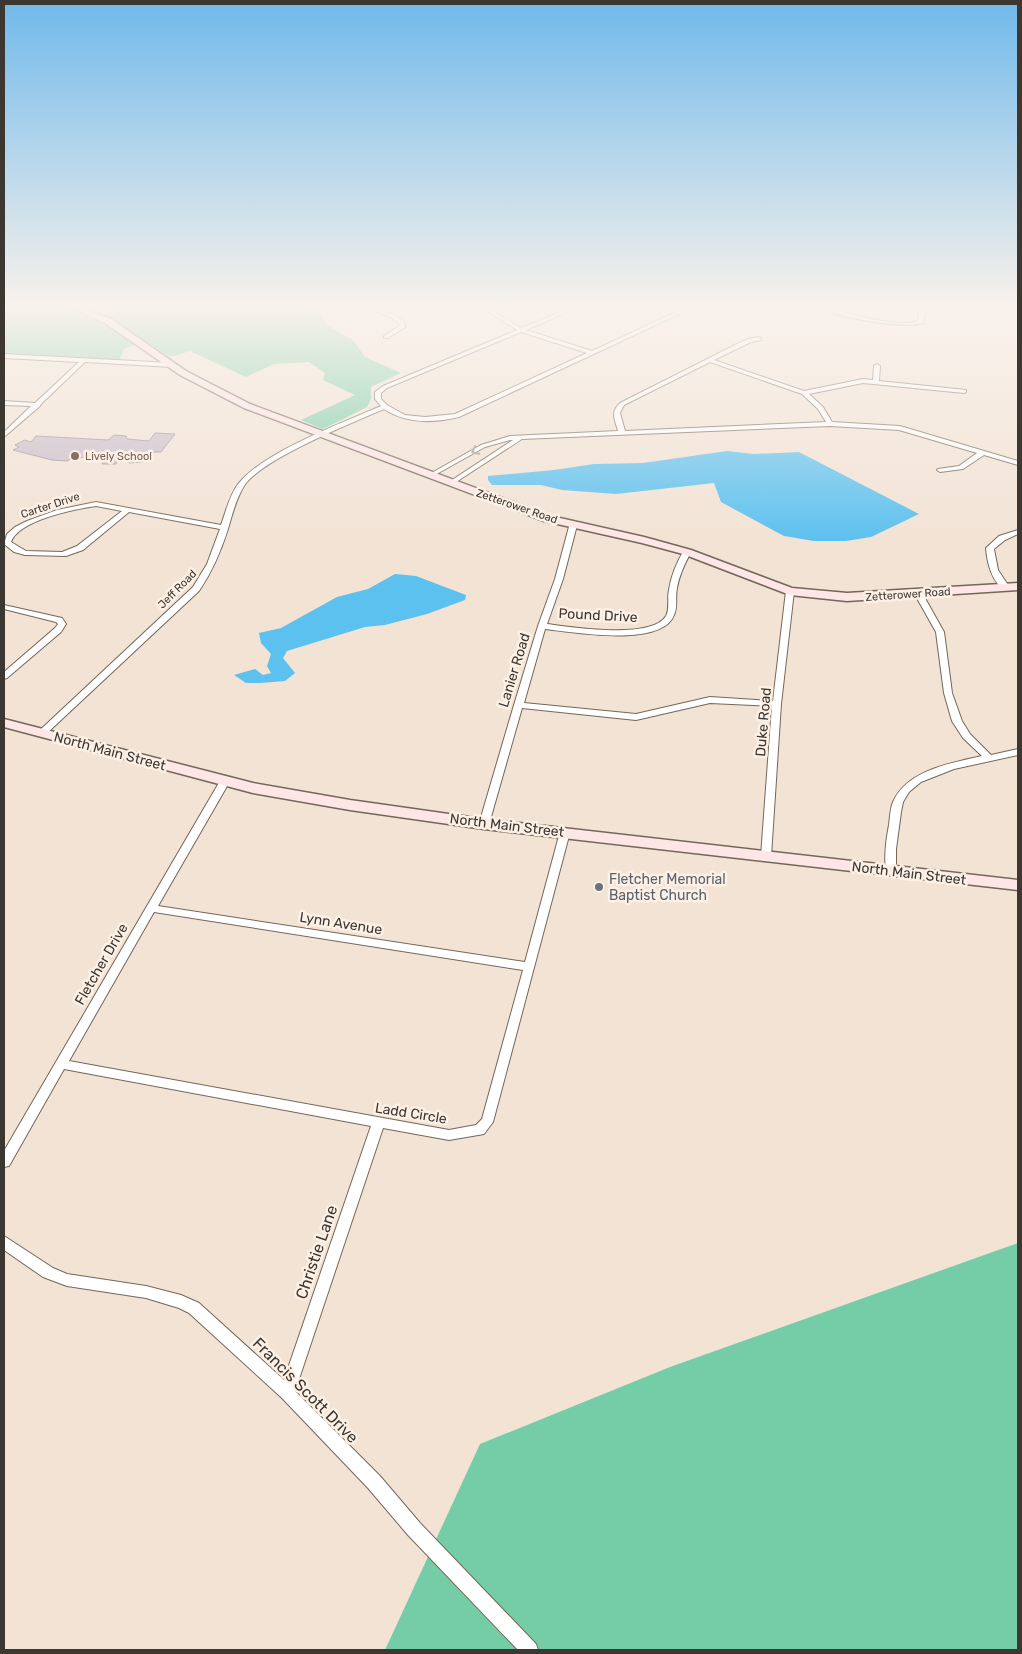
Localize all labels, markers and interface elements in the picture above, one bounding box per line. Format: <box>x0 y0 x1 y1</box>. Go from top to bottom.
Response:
one-way arrow <box>472 445 481 455</box>
marker: Lively School <box>69 450 81 462</box>
place label: Lively School <box>85 450 152 463</box>
street label: Zetterower Road <box>474 486 559 526</box>
street label: Carter Drive <box>19 490 81 521</box>
street label: Jeff Road <box>155 567 199 611</box>
street label: Zetterower Road <box>865 585 951 604</box>
street label: Pound Drive <box>558 605 638 626</box>
street label: Lanier Road <box>495 631 534 709</box>
street label: Duke Road <box>752 687 775 757</box>
street label: North Main Street <box>52 728 168 775</box>
street label: North Main Street <box>449 810 566 841</box>
street label: North Main Street <box>851 858 968 889</box>
place label: Fletcher Memorial Baptist Church <box>609 871 726 904</box>
marker: Fletcher Memorial Baptist Church <box>593 881 605 893</box>
street label: Lynn Avenue <box>298 909 384 938</box>
street label: Fletcher Drive <box>71 920 132 1008</box>
street label: Ladd Circle <box>374 1099 448 1128</box>
street label: Christie Lane <box>292 1203 341 1302</box>
street label: Francis Scott Drive <box>249 1334 362 1447</box>

